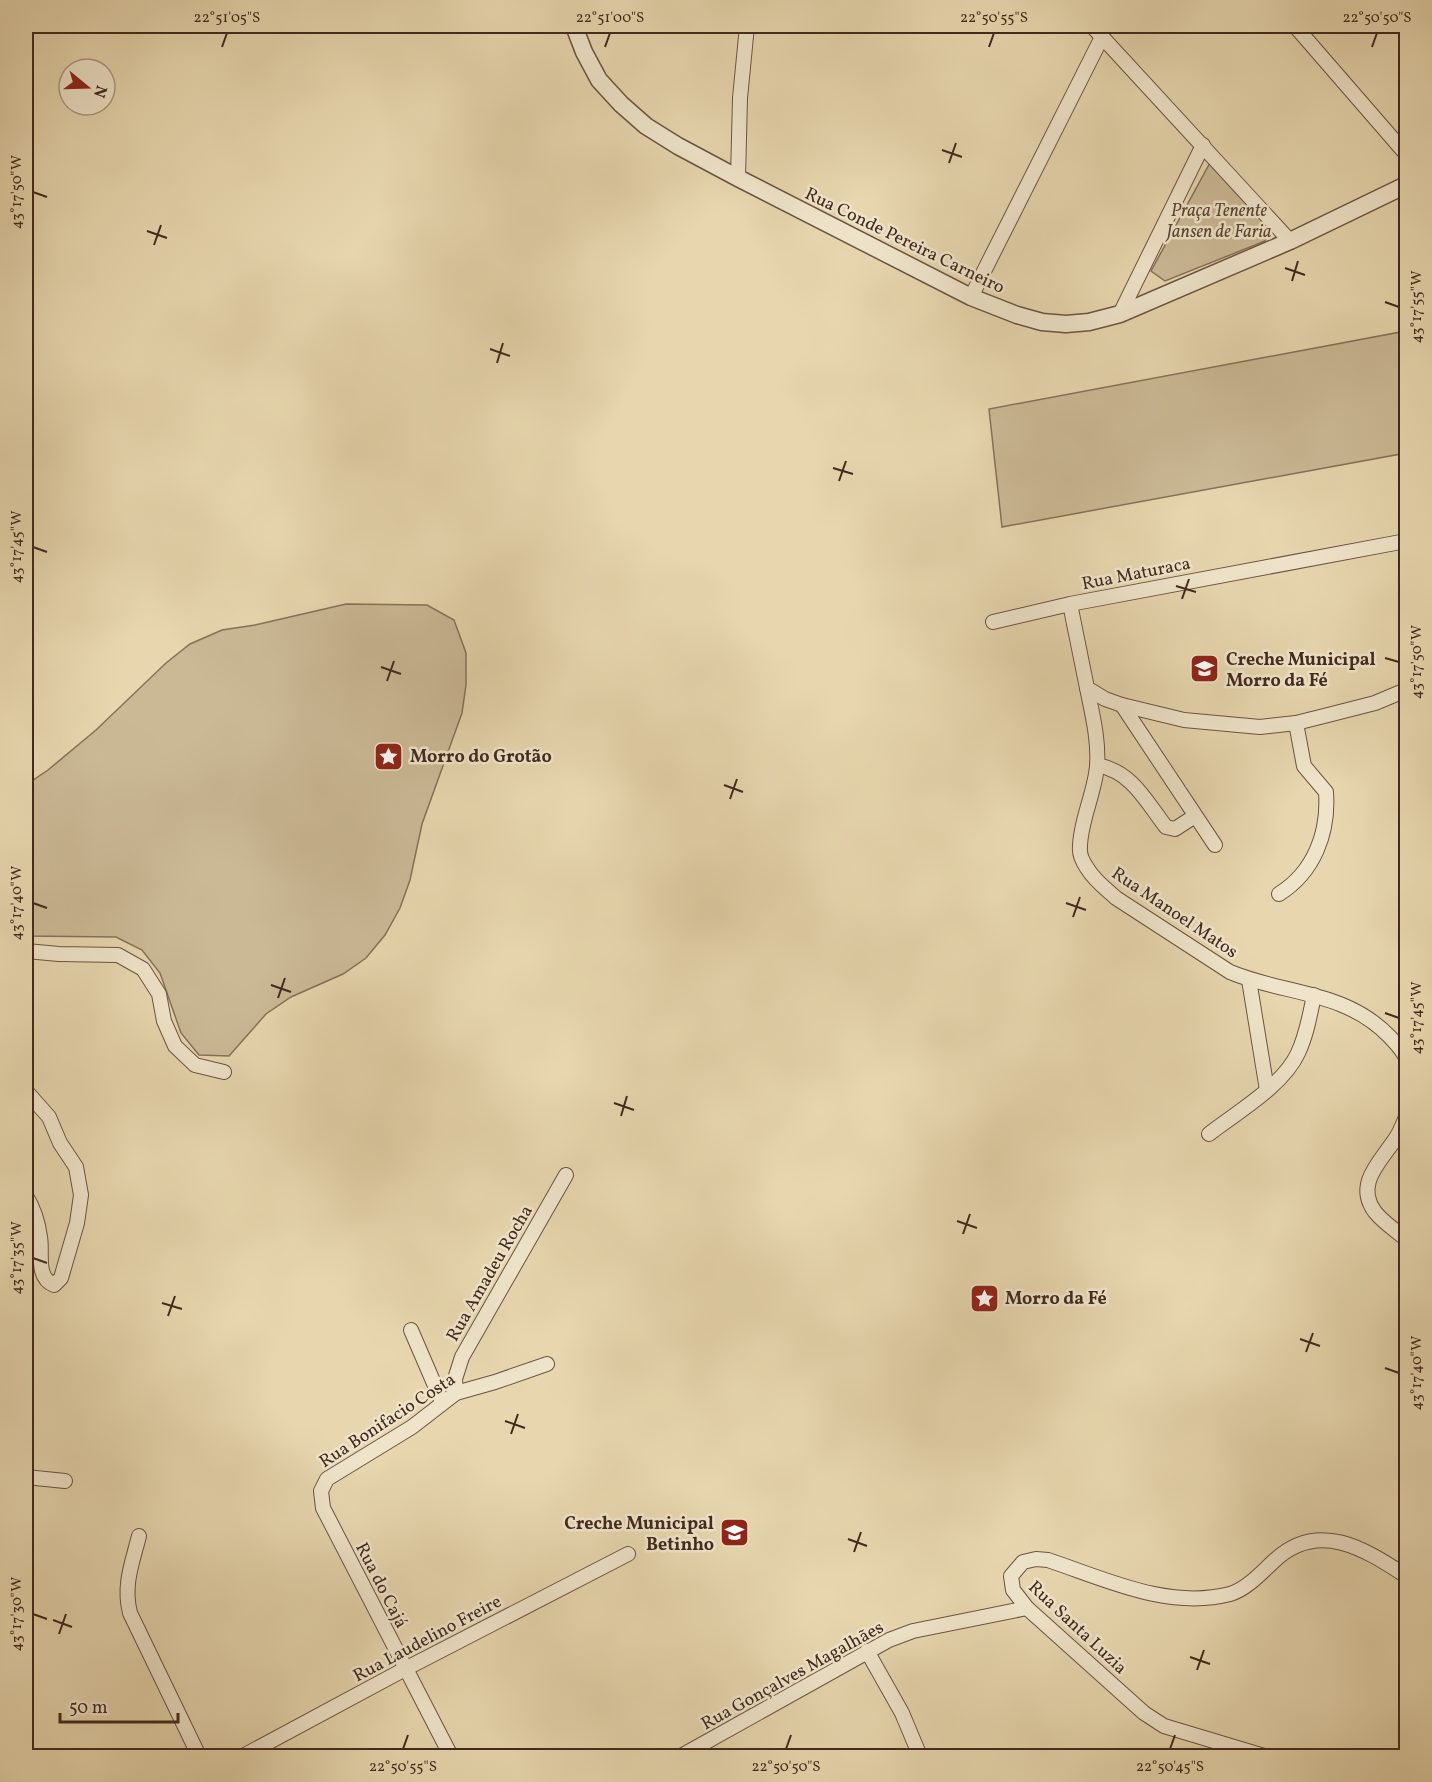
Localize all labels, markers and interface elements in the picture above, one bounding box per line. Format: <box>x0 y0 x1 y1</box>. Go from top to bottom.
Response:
text: 22°51'05"S <box>194 8 260 29</box>
text: 22°51'00"S <box>576 8 644 29</box>
text: 22°50'55"S <box>960 8 1028 29</box>
text: 22°50'50"S <box>1342 8 1412 29</box>
north arrow <box>57 57 117 117</box>
text: N <box>87 82 112 101</box>
text: 43°17'50"W <box>7 155 28 229</box>
street label: Rua Conde Pereira Carneiro <box>800 182 1009 301</box>
park label: Praça Tenente Jansen de Faria <box>1165 199 1271 245</box>
text: 43°17'55"W <box>1407 270 1428 344</box>
text: 43°17'45"W <box>7 510 28 584</box>
street label: Rua Maturaca <box>1080 552 1193 597</box>
text: 43°17'50"W <box>1407 625 1428 699</box>
place label: Creche Municipal Morro da Fé <box>1226 648 1376 694</box>
school or university icon: Creche Municipal Morro da Fé <box>1189 653 1221 685</box>
place icon: Morro do Grotão <box>373 740 405 772</box>
place label: Morro do Grotão <box>410 745 552 770</box>
street label: Rua Manoel Matos <box>1106 862 1242 965</box>
text: 43°17'40"W <box>7 866 28 940</box>
text: 43°17'45"W <box>1407 981 1428 1055</box>
street label: Rua Amadeu Rocha <box>441 1201 540 1347</box>
text: 43°17'35"W <box>7 1221 28 1295</box>
place icon: Morro da Fé <box>968 1282 1000 1314</box>
place label: Morro da Fé <box>1005 1287 1107 1312</box>
text: 43°17'40"W <box>1407 1336 1428 1410</box>
street label: Rua Bonifacio Costa <box>315 1368 461 1475</box>
place label: Creche Municipal Betinho <box>564 1512 714 1558</box>
school or university icon: Creche Municipal Betinho <box>719 1517 751 1549</box>
street label: Rua do Cajá <box>348 1539 413 1633</box>
street label: Rua Santa Luzia <box>1022 1576 1132 1681</box>
text: 43°17'30"W <box>7 1577 28 1651</box>
street label: Rua Laudelino Freire <box>349 1590 506 1689</box>
street label: Rua Gonçalves Magalhães <box>697 1616 889 1737</box>
scale bar <box>60 1686 178 1724</box>
text: 50 m <box>69 1696 108 1721</box>
text: 22°50'55"S <box>369 1757 437 1778</box>
text: 22°50'50"S <box>751 1757 821 1778</box>
text: 22°50'45"S <box>1136 1757 1204 1778</box>

